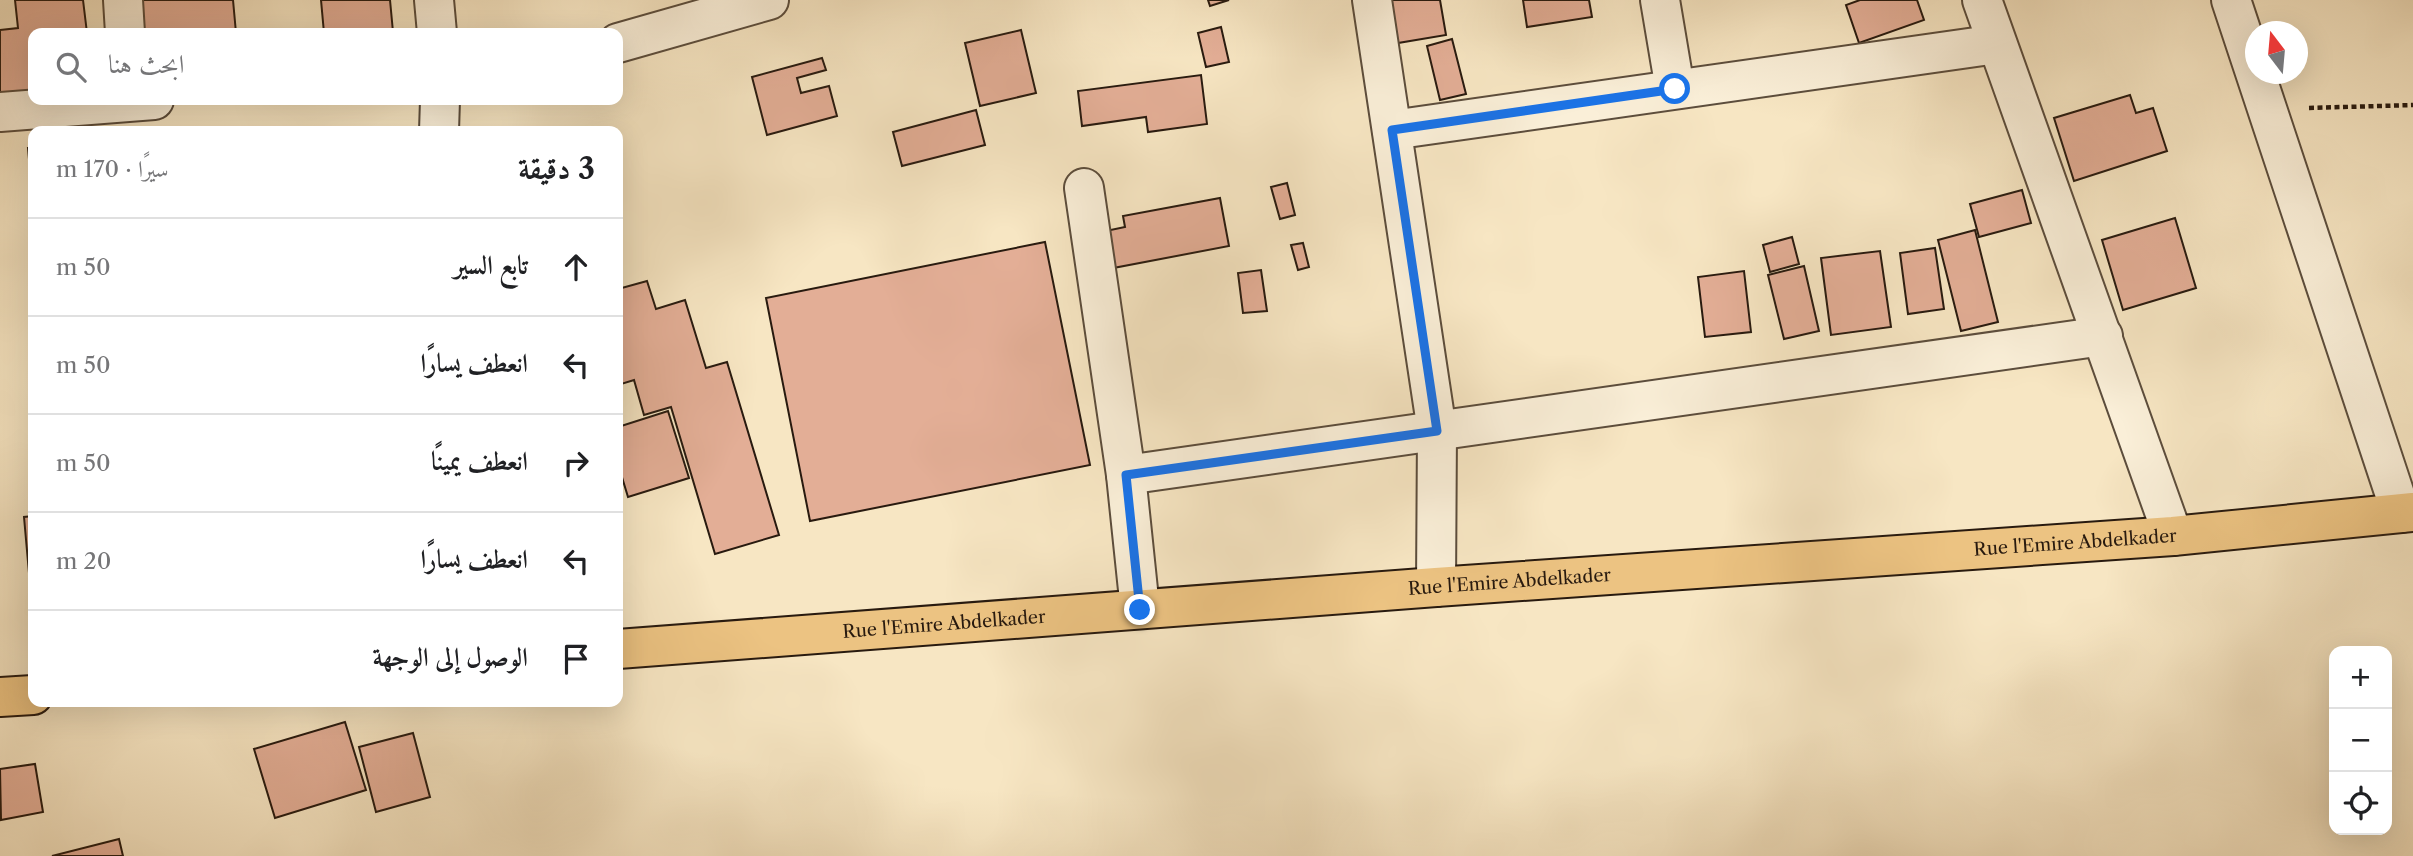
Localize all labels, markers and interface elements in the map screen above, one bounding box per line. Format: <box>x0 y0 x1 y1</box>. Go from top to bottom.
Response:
north arrow <box>2245 21 2308 84</box>
search box <box>28 28 623 105</box>
icon: search <box>52 48 90 86</box>
text: ابحث هنا <box>108 48 184 80</box>
route start <box>1659 73 1690 104</box>
text: 3 دقيقة <box>518 150 595 187</box>
text: سيرًا · 170 m <box>56 155 169 183</box>
icon: ahead <box>557 248 595 286</box>
text: تابع السير <box>454 249 528 281</box>
text: 50 m <box>56 253 111 281</box>
icon: left <box>557 346 595 384</box>
text: انعطف يسارًا <box>420 347 528 379</box>
text: 50 m <box>56 351 111 379</box>
icon: right <box>557 444 595 482</box>
text: انعطف يمينًا <box>431 445 528 477</box>
text: 50 m <box>56 449 111 477</box>
street label: Rue l'Emire Abdelkader <box>1973 525 2178 561</box>
icon: left <box>557 542 595 580</box>
text: انعطف يسارًا <box>420 543 528 575</box>
text: 20 m <box>56 547 111 575</box>
street label: Rue l'Emire Abdelkader <box>1407 564 1612 600</box>
route end <box>1124 594 1155 625</box>
street label: Rue l'Emire Abdelkader <box>842 606 1047 643</box>
icon: arrive <box>557 640 595 678</box>
text: الوصول إلى الوجهة <box>373 641 528 673</box>
map controls <box>2329 646 2392 835</box>
button: + <box>2329 646 2392 709</box>
button: − <box>2329 709 2392 772</box>
button: locate <box>2329 772 2392 835</box>

